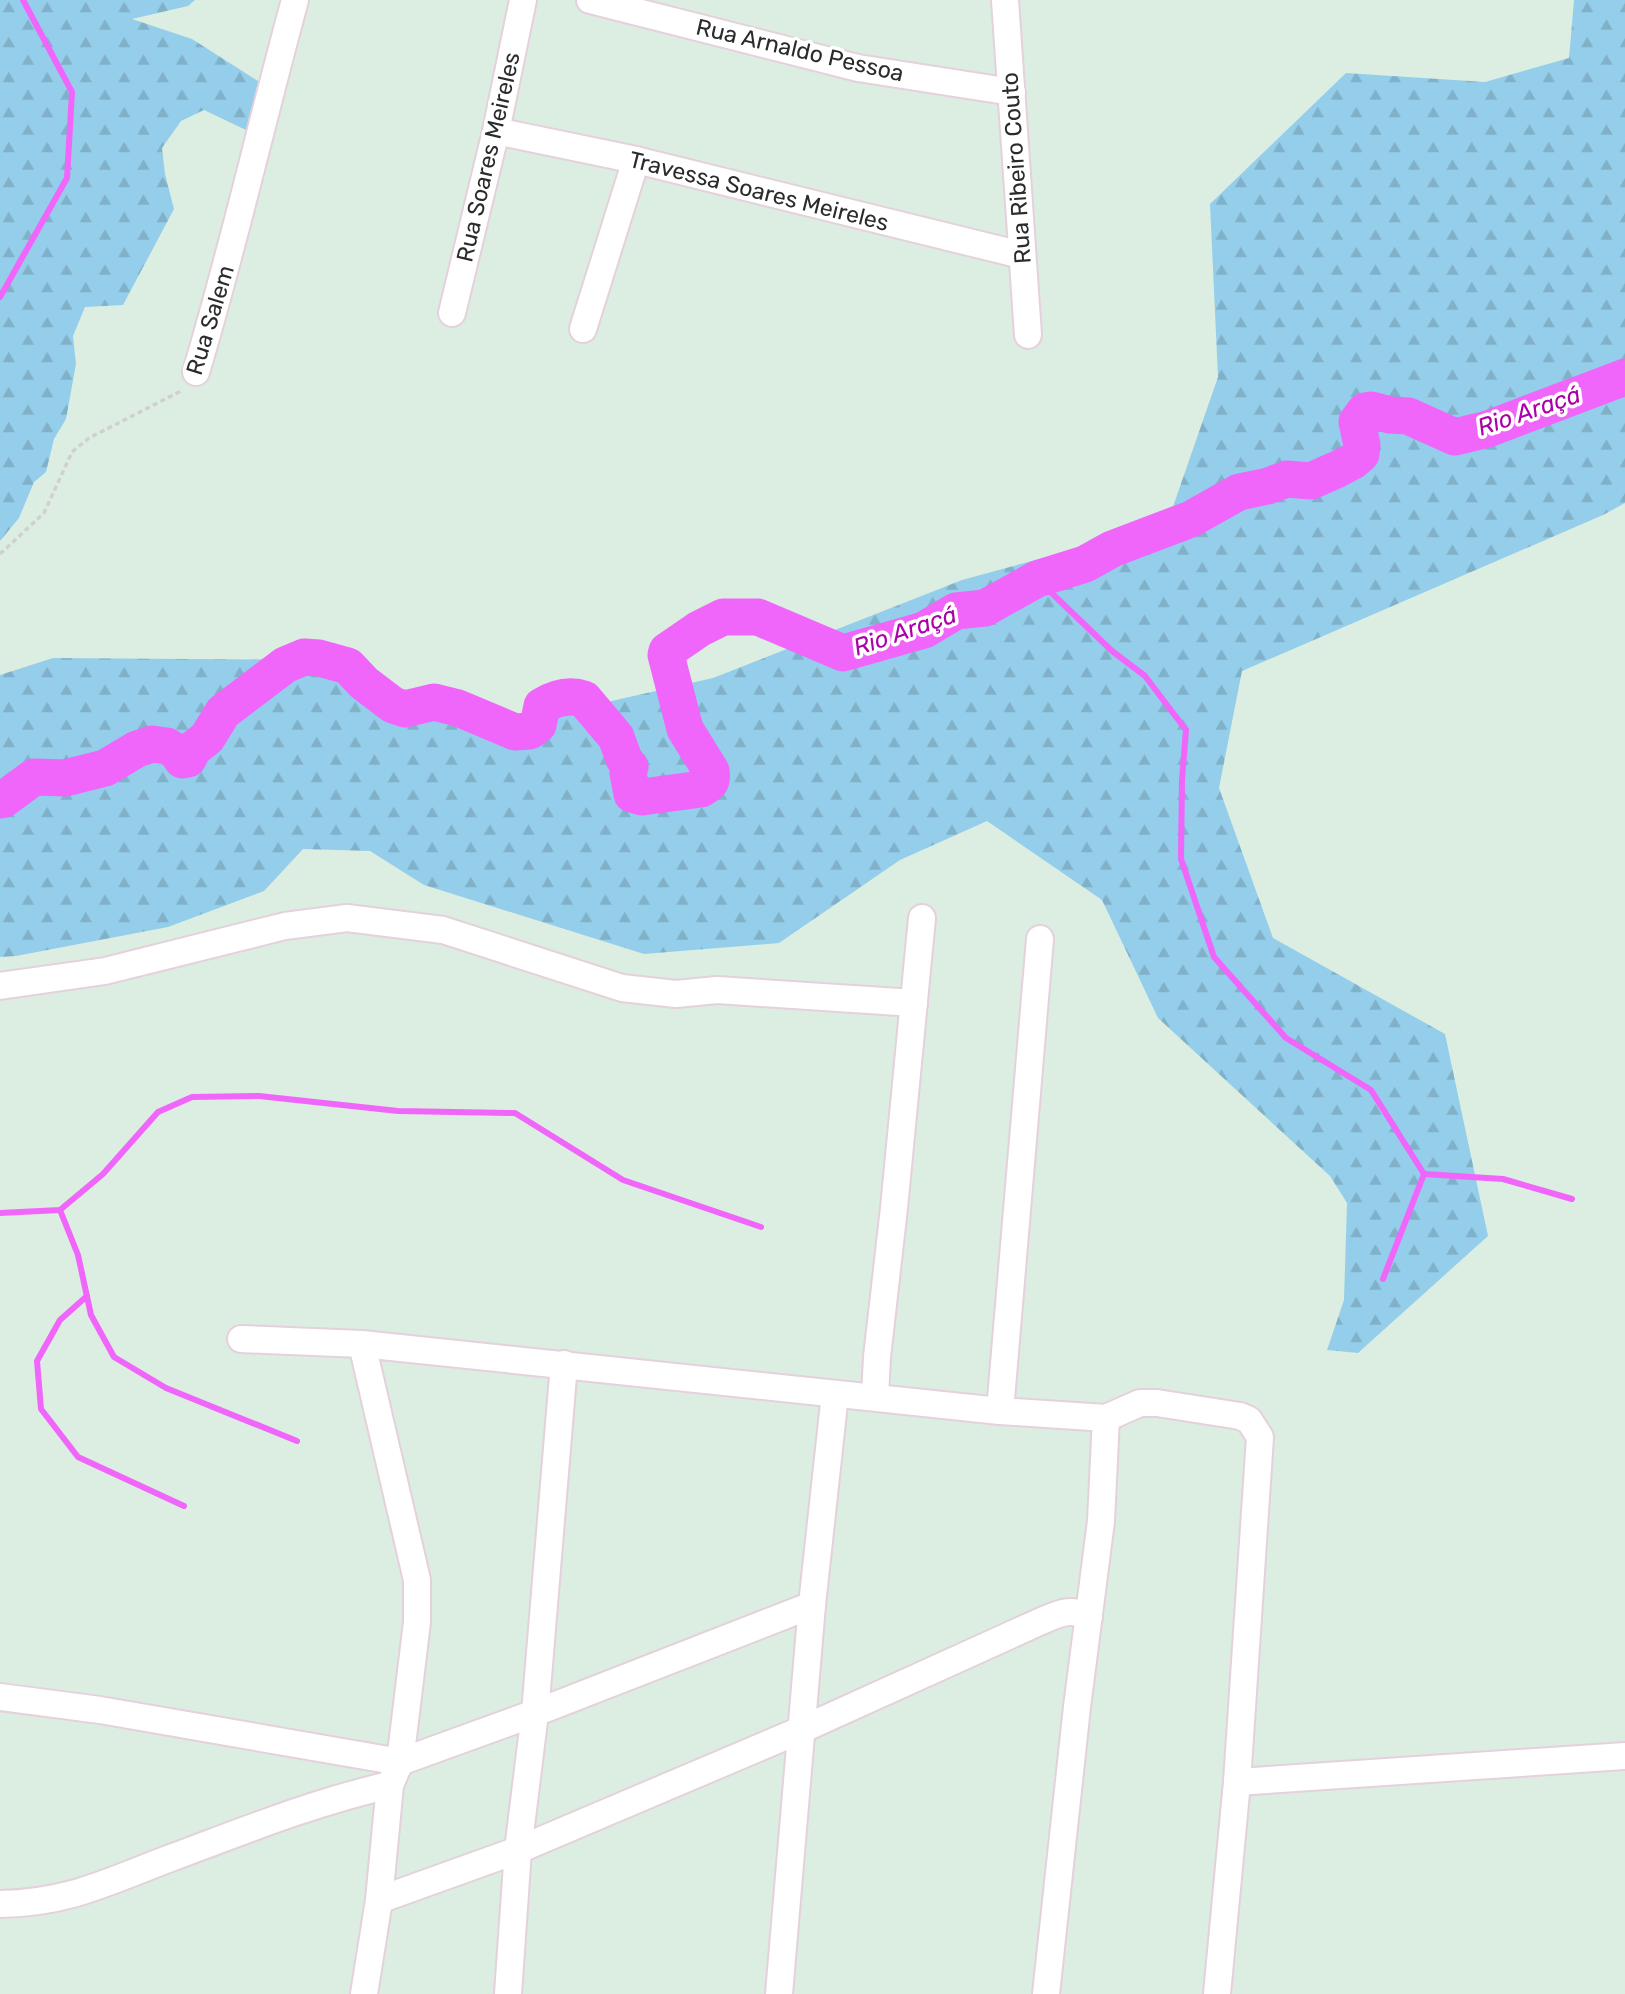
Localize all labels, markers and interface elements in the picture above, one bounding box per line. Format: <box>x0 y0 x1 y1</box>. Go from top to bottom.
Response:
street label: Rua Arnaldo Pessoa <box>693 12 907 88</box>
street label: Rua Soares Meireles <box>450 49 526 265</box>
street label: Rua Ribeiro Couto <box>995 71 1037 265</box>
street label: Travessa Soares Meireles <box>626 145 892 237</box>
street label: Rua Salem <box>180 262 240 378</box>
water label: Rio Araçá <box>1474 380 1584 442</box>
water label: Rio Araçá <box>850 600 960 662</box>

